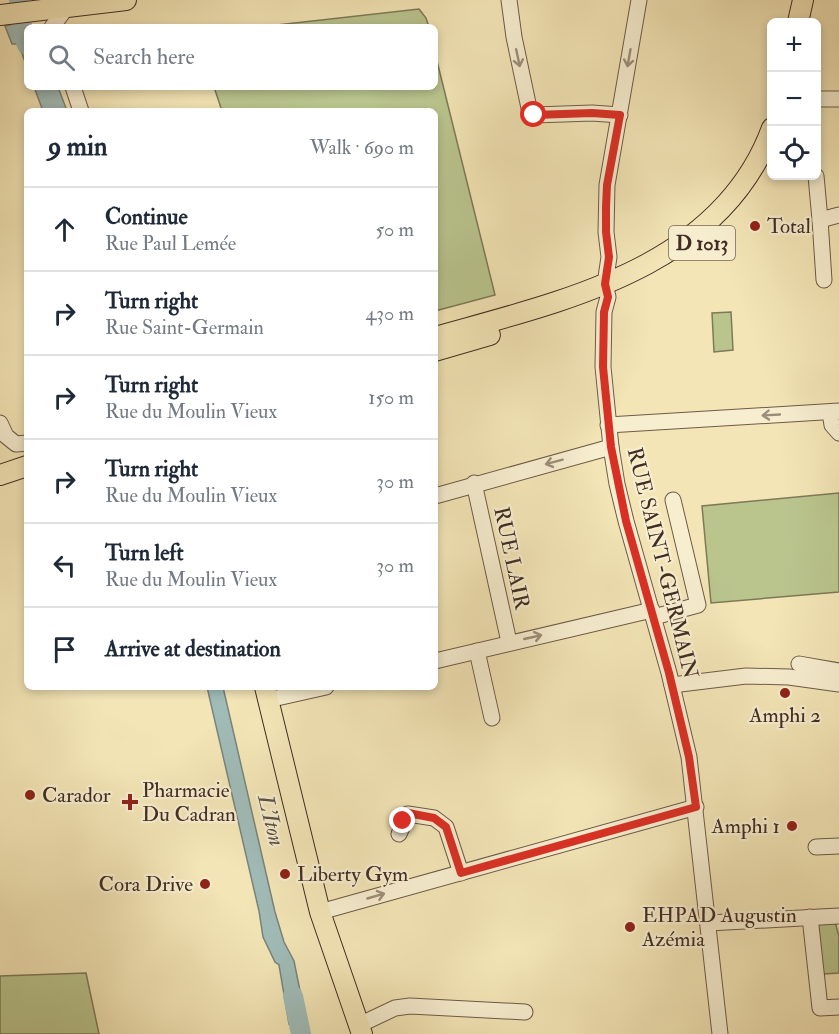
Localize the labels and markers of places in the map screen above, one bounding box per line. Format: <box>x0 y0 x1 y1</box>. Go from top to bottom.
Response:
place label: Total <box>767 213 811 240</box>
marker: Total <box>748 219 762 233</box>
marker: Amphi 2 <box>778 686 792 700</box>
place label: Amphi 2 <box>748 702 821 729</box>
place label: Pharmacie Du Cadran <box>142 777 236 828</box>
place label: Carador <box>42 782 111 809</box>
marker: Carador <box>23 788 37 802</box>
marker: Pharmacie Du Cadran <box>123 795 137 809</box>
place label: Amphi 1 <box>710 813 780 840</box>
marker: Amphi 1 <box>785 819 799 833</box>
place label: Liberty Gym <box>297 861 408 888</box>
marker: Liberty Gym <box>278 867 292 881</box>
place label: Cora Drive <box>99 871 193 898</box>
marker: Cora Drive <box>198 877 212 891</box>
place label: EHPAD Augustin Azémia <box>641 902 797 953</box>
marker: EHPAD Augustin Azémia <box>623 920 637 934</box>

